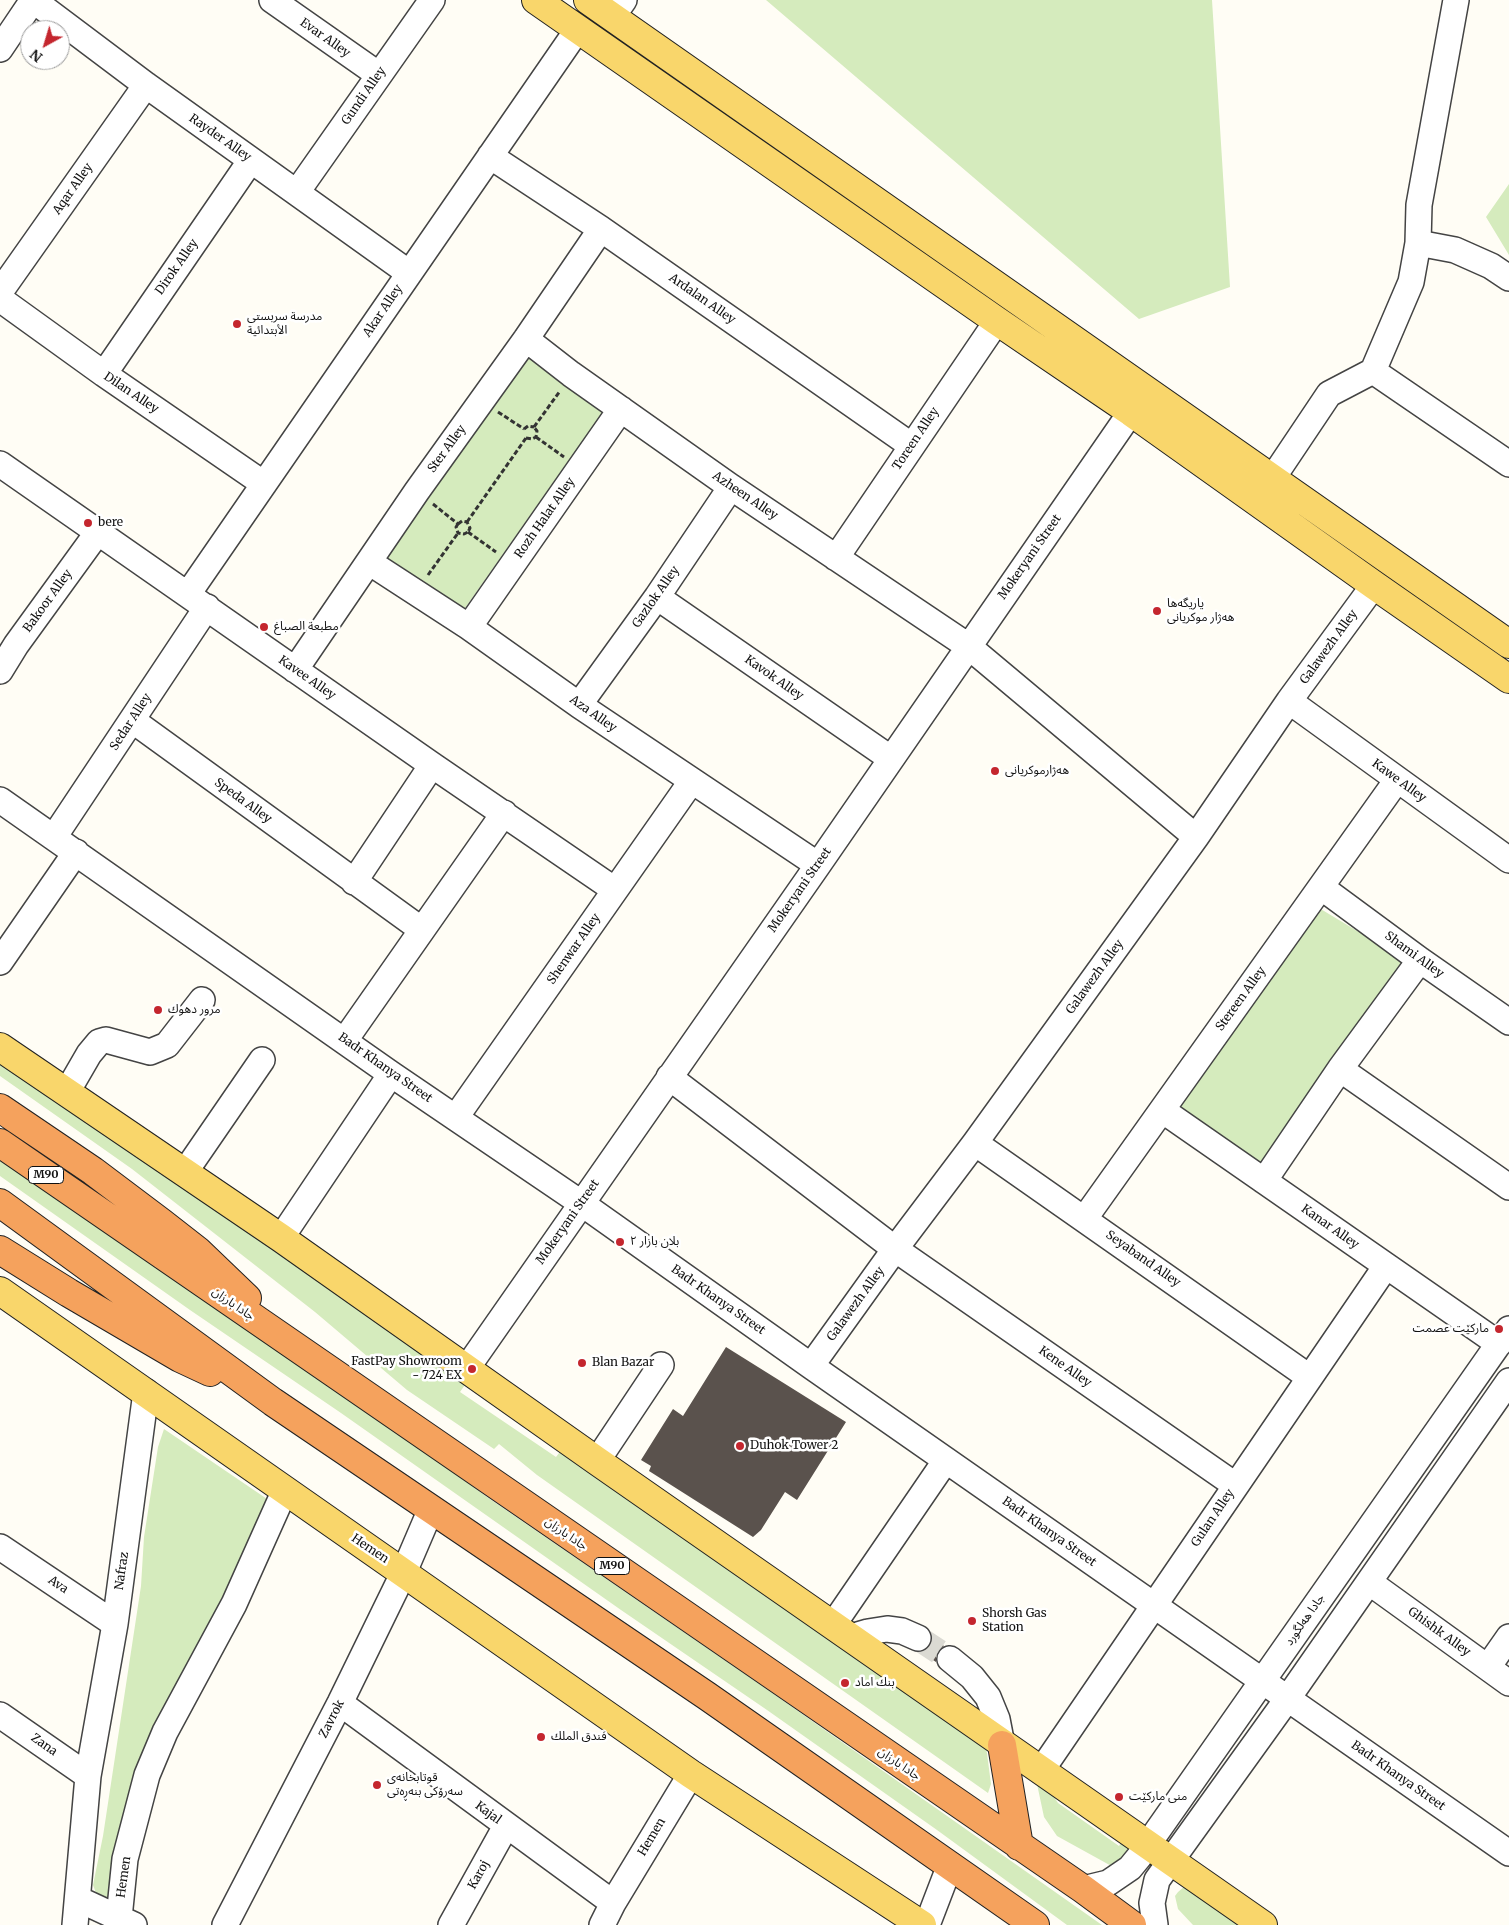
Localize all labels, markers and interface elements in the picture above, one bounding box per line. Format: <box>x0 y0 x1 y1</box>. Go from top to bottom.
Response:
street label: Evar Alley <box>297 15 353 61</box>
north arrow <box>20 20 70 70</box>
text: N <box>26 45 46 66</box>
street label: Gundi Alley <box>339 64 389 128</box>
street label: Rayder Alley <box>186 111 254 165</box>
street label: Aqar Alley <box>50 161 96 217</box>
street label: Dirok Alley <box>153 236 201 298</box>
street label: Ardalan Alley <box>666 271 738 327</box>
street label: Akar Alley <box>360 282 406 340</box>
place label: مدرسة سربستي الأبتدائية <box>247 310 322 338</box>
marker: مدرسة سربستي الأبتدائية <box>231 318 243 330</box>
street label: Dilan Alley <box>101 369 161 417</box>
street label: Toreen Alley <box>890 405 942 473</box>
street label: Ster Alley <box>425 422 469 476</box>
street label: Azheen Alley <box>710 469 780 523</box>
street label: Rozh Halat Alley <box>512 475 578 561</box>
street label: Mokeryani Street <box>995 512 1065 602</box>
place label: bere <box>98 516 123 530</box>
marker: bere <box>82 517 94 529</box>
street label: Gazlok Alley <box>629 563 683 631</box>
street label: Bakoor Alley <box>20 567 76 635</box>
place label: یاریگەها هەژار موکریانی <box>1167 597 1234 625</box>
marker: یاریگەها هەژار موکریانی <box>1151 605 1163 617</box>
street label: Galawezh Alley <box>1297 607 1361 687</box>
place label: مطبعة الصباغ <box>274 620 339 634</box>
marker: مطبعة الصباغ <box>258 621 270 633</box>
street label: Kavee Alley <box>276 653 338 703</box>
street label: Kavok Alley <box>742 653 806 703</box>
street label: Sedar Alley <box>107 691 155 753</box>
street label: Aza Alley <box>567 693 619 735</box>
street label: Kawe Alley <box>1369 757 1429 805</box>
place label: ھەژارموکریانی <box>1005 764 1069 778</box>
marker: ھەژارموکریانی <box>989 765 1001 777</box>
street label: Speda Alley <box>212 775 274 827</box>
street label: Mokeryani Street <box>765 845 835 935</box>
street label: Shenwar Alley <box>544 911 604 987</box>
street label: Shami Alley <box>1382 929 1446 981</box>
street label: Galawezh Alley <box>1063 937 1127 1017</box>
street label: Stereen Alley <box>1213 964 1269 1034</box>
place label: مرور دهوك <box>168 1003 221 1017</box>
marker: مرور دهوك <box>152 1004 164 1016</box>
street label: Badr Khanya Street <box>335 1030 435 1106</box>
road number: M90 <box>28 1166 64 1184</box>
street label: Mokeryani Street <box>533 1177 603 1267</box>
street label: Kanar Alley <box>1298 1202 1362 1252</box>
street label: Seyaband Alley <box>1103 1228 1183 1290</box>
place label: بلان بازار ٢ <box>630 1235 679 1249</box>
marker: بلان بازار ٢ <box>614 1236 626 1248</box>
street label: Badr Khanya Street <box>668 1262 768 1338</box>
street label: Galawezh Alley <box>824 1264 888 1344</box>
street label: جادا بارزان <box>209 1284 257 1324</box>
place label: ماركێت عصمت <box>1412 1322 1489 1336</box>
marker: ماركێت عصمت <box>1493 1323 1505 1335</box>
street label: Kene Alley <box>1036 1344 1094 1390</box>
place label: FastPay Showroom - 724 EX <box>351 1355 462 1383</box>
place label: Blan Bazar <box>592 1356 654 1370</box>
marker: Blan Bazar <box>576 1357 588 1369</box>
marker: FastPay Showroom - 724 EX <box>466 1363 478 1375</box>
place label: Duhok Tower 2 <box>750 1439 838 1453</box>
marker: Duhok Tower 2 <box>734 1440 746 1452</box>
street label: Gulan Alley <box>1188 1486 1238 1550</box>
street label: Badr Khanya Street <box>999 1494 1099 1570</box>
street label: جادا بارزان <box>542 1514 590 1554</box>
street label: Hemen <box>349 1531 391 1567</box>
street label: Nafraz <box>112 1551 132 1591</box>
road number: M90 <box>594 1558 630 1574</box>
street label: Ava <box>45 1573 71 1597</box>
street label: جادا هەلگورد <box>1282 1592 1328 1648</box>
street label: Ghishk Alley <box>1405 1604 1473 1660</box>
place label: Shorsh Gas Station <box>982 1607 1047 1635</box>
marker: Shorsh Gas Station <box>966 1615 978 1627</box>
place label: بنك اماد <box>855 1676 895 1690</box>
marker: بنك اماد <box>839 1677 851 1689</box>
street label: Zavrok <box>316 1698 348 1740</box>
place label: فندق الملك <box>551 1730 607 1744</box>
street label: Zana <box>28 1731 60 1759</box>
marker: فندق الملك <box>535 1731 547 1743</box>
street label: Badr Khanya Street <box>1348 1738 1448 1814</box>
street label: جادا بارزان <box>875 1744 923 1784</box>
place label: قوتابخانەی سەرۆکی بنەڕەتی <box>387 1771 463 1799</box>
marker: قوتابخانەی سەرۆکی بنەڕەتی <box>371 1779 383 1791</box>
place label: منی مارکێت <box>1129 1790 1187 1804</box>
marker: منی مارکێت <box>1113 1791 1125 1803</box>
street label: Kajal <box>472 1799 504 1827</box>
street label: Hemen <box>635 1815 669 1859</box>
street label: Hemen <box>114 1855 134 1899</box>
street label: Karoj <box>465 1858 493 1892</box>

